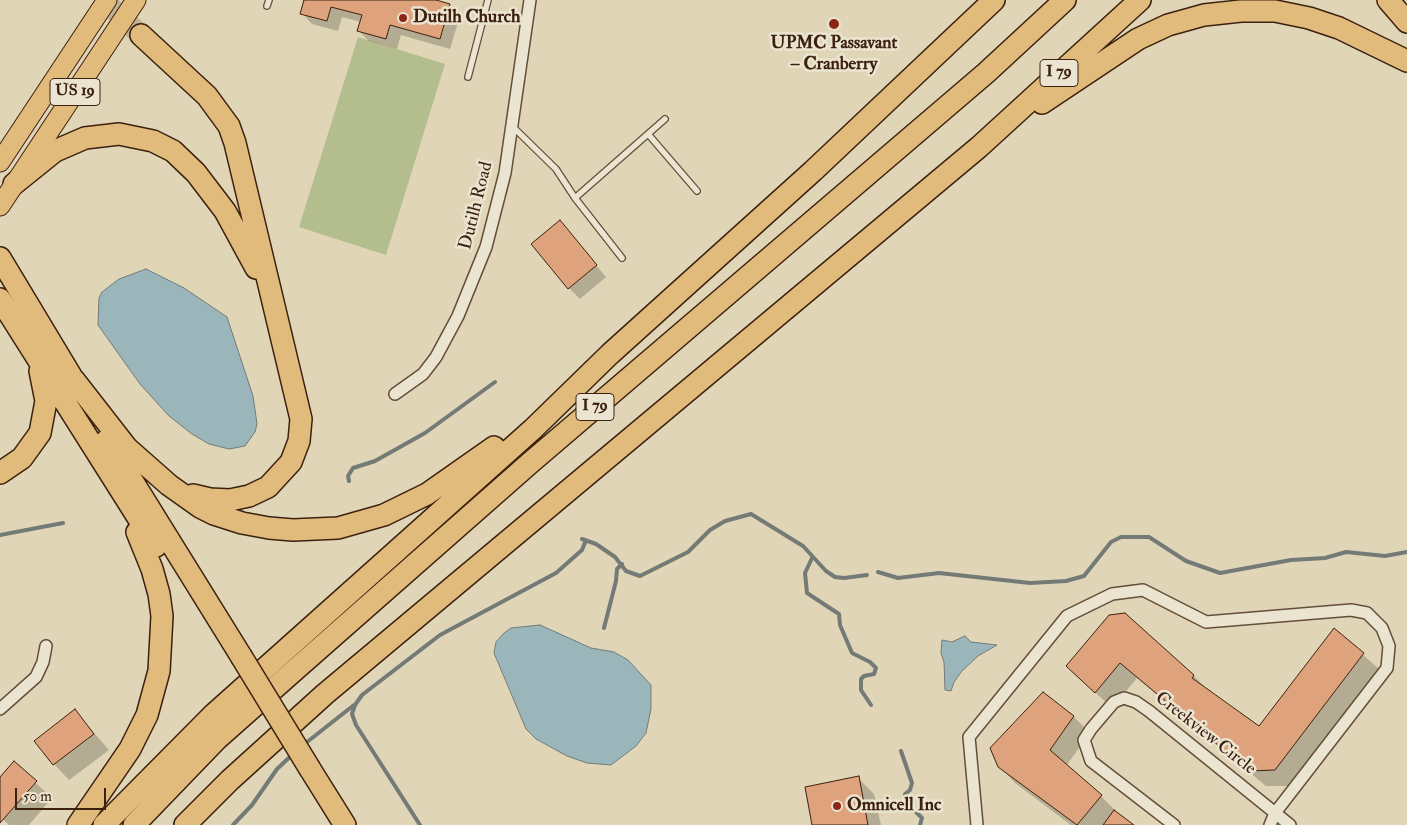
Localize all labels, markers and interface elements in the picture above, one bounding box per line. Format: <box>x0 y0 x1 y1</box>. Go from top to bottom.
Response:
place label: Dutilh Church <box>413 7 521 29</box>
marker: Dutilh Church <box>397 12 409 24</box>
marker: UPMC Passavant – Cranberry <box>827 17 841 31</box>
place label: UPMC Passavant – Cranberry <box>771 33 897 76</box>
road number: I 79 <box>1040 59 1078 86</box>
road number: US 19 <box>50 78 100 105</box>
street label: Dutilh Road <box>456 160 498 252</box>
road number: I 79 <box>576 394 614 421</box>
street label: Creekview Circle <box>1150 688 1260 780</box>
scale bar <box>18 778 109 810</box>
text: 50 m <box>23 787 52 806</box>
place label: Omnicell Inc <box>847 795 941 817</box>
marker: Omnicell Inc <box>831 800 843 812</box>

